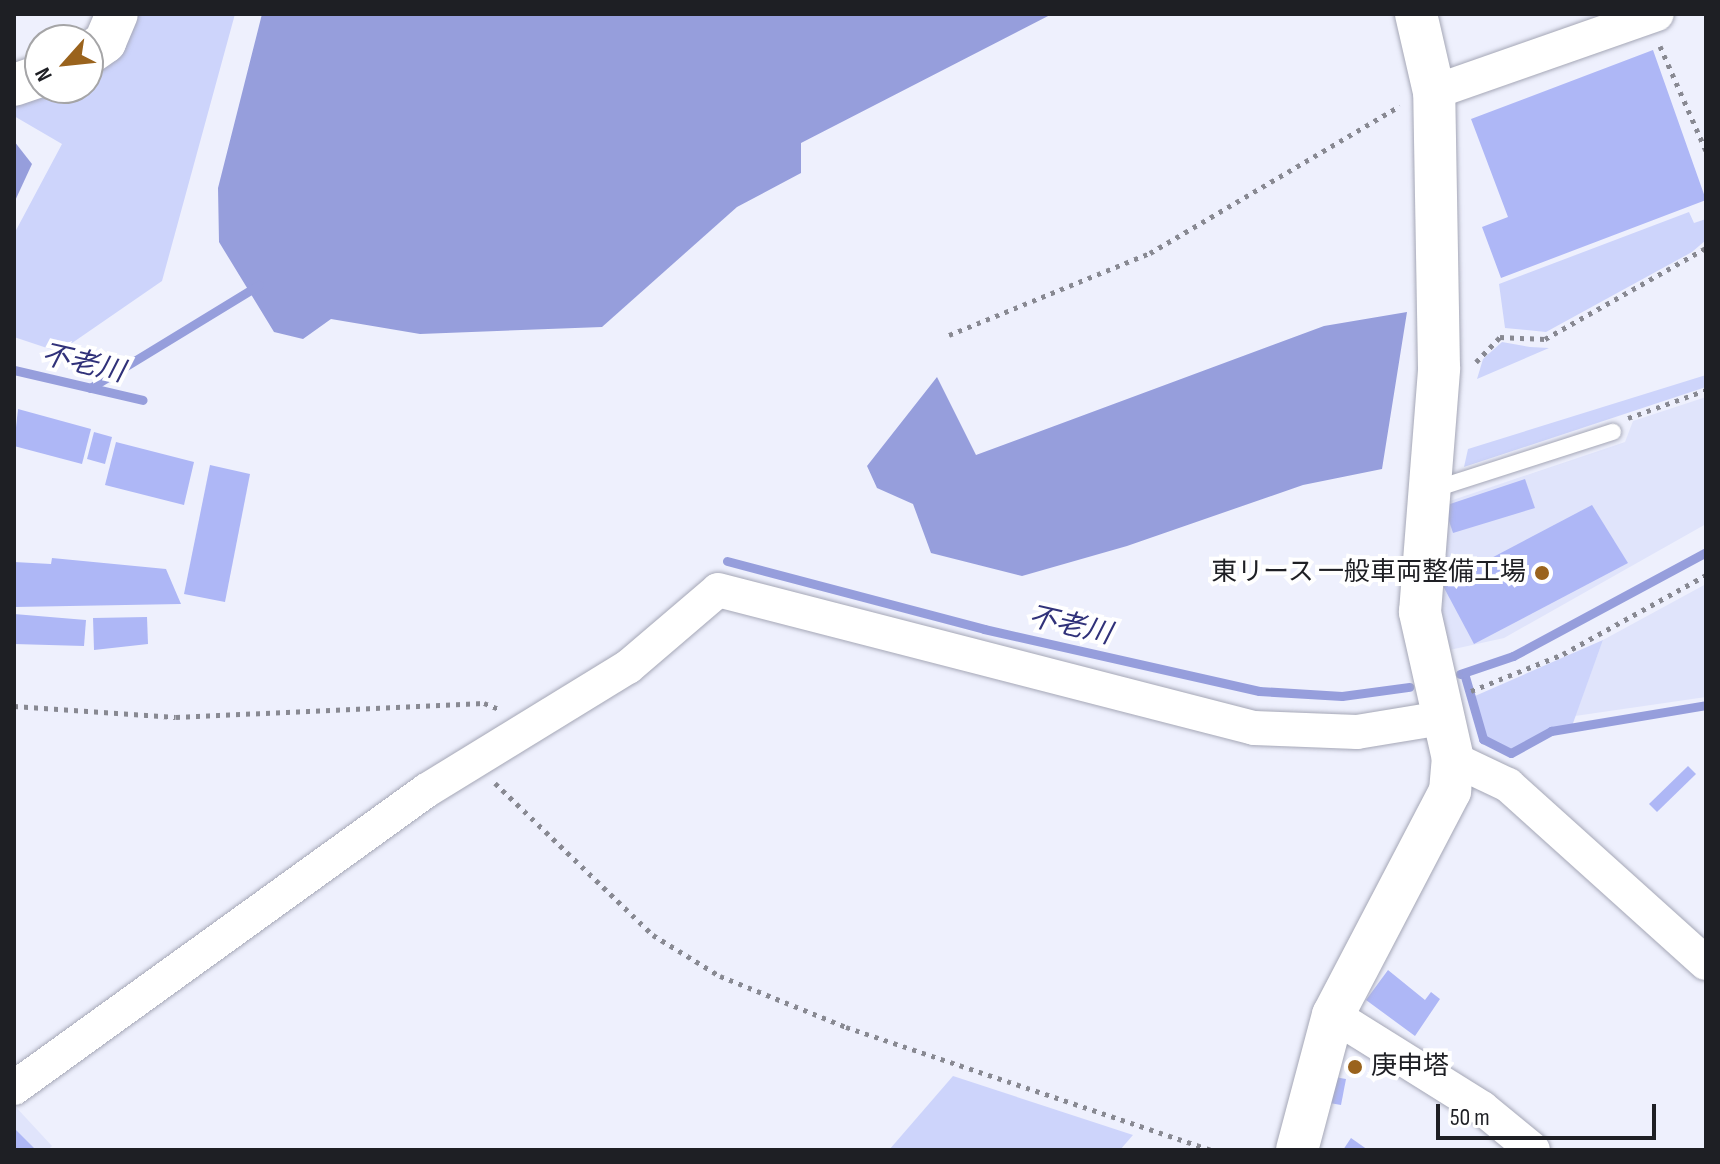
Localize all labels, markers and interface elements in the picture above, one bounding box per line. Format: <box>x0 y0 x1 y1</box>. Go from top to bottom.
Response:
north arrow <box>24 24 104 104</box>
text: N <box>29 63 59 86</box>
water label: 不老川 <box>38 338 128 390</box>
place label: 東リース 一般車両整備工場 <box>1210 557 1526 589</box>
marker: 東リース 一般車両整備工場 <box>1533 564 1551 582</box>
water label: 不老川 <box>1025 600 1115 652</box>
place label: 庚申塔 <box>1371 1051 1449 1083</box>
marker: 庚申塔 <box>1346 1058 1364 1076</box>
scale bar <box>1440 1088 1660 1138</box>
text: 50 m <box>1450 1103 1490 1132</box>

